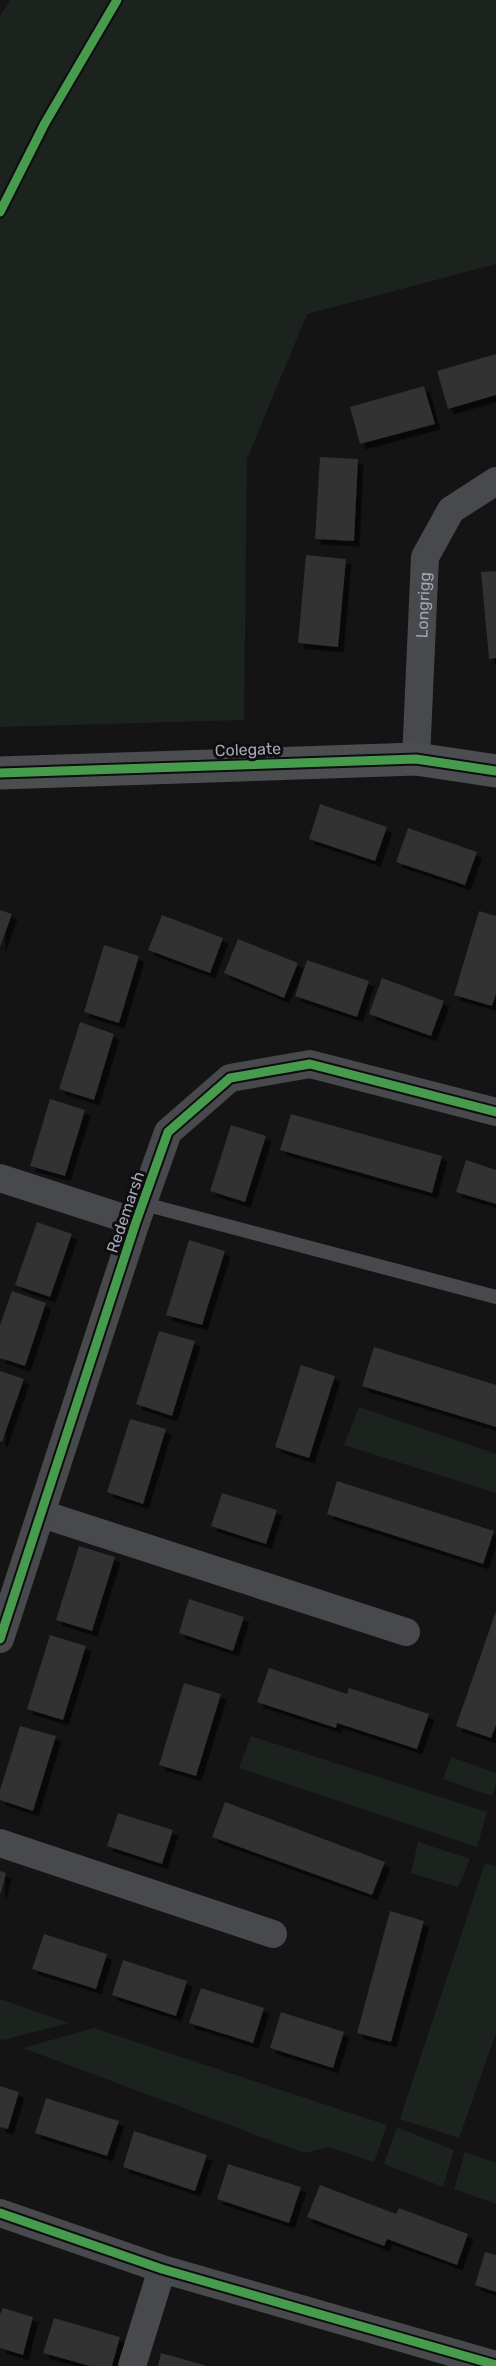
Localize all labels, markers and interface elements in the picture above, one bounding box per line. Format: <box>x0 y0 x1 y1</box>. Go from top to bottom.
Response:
street label: Longrigg <box>412 572 434 639</box>
street label: Colegate <box>215 739 281 760</box>
street label: Redemarsh <box>103 1169 148 1255</box>

